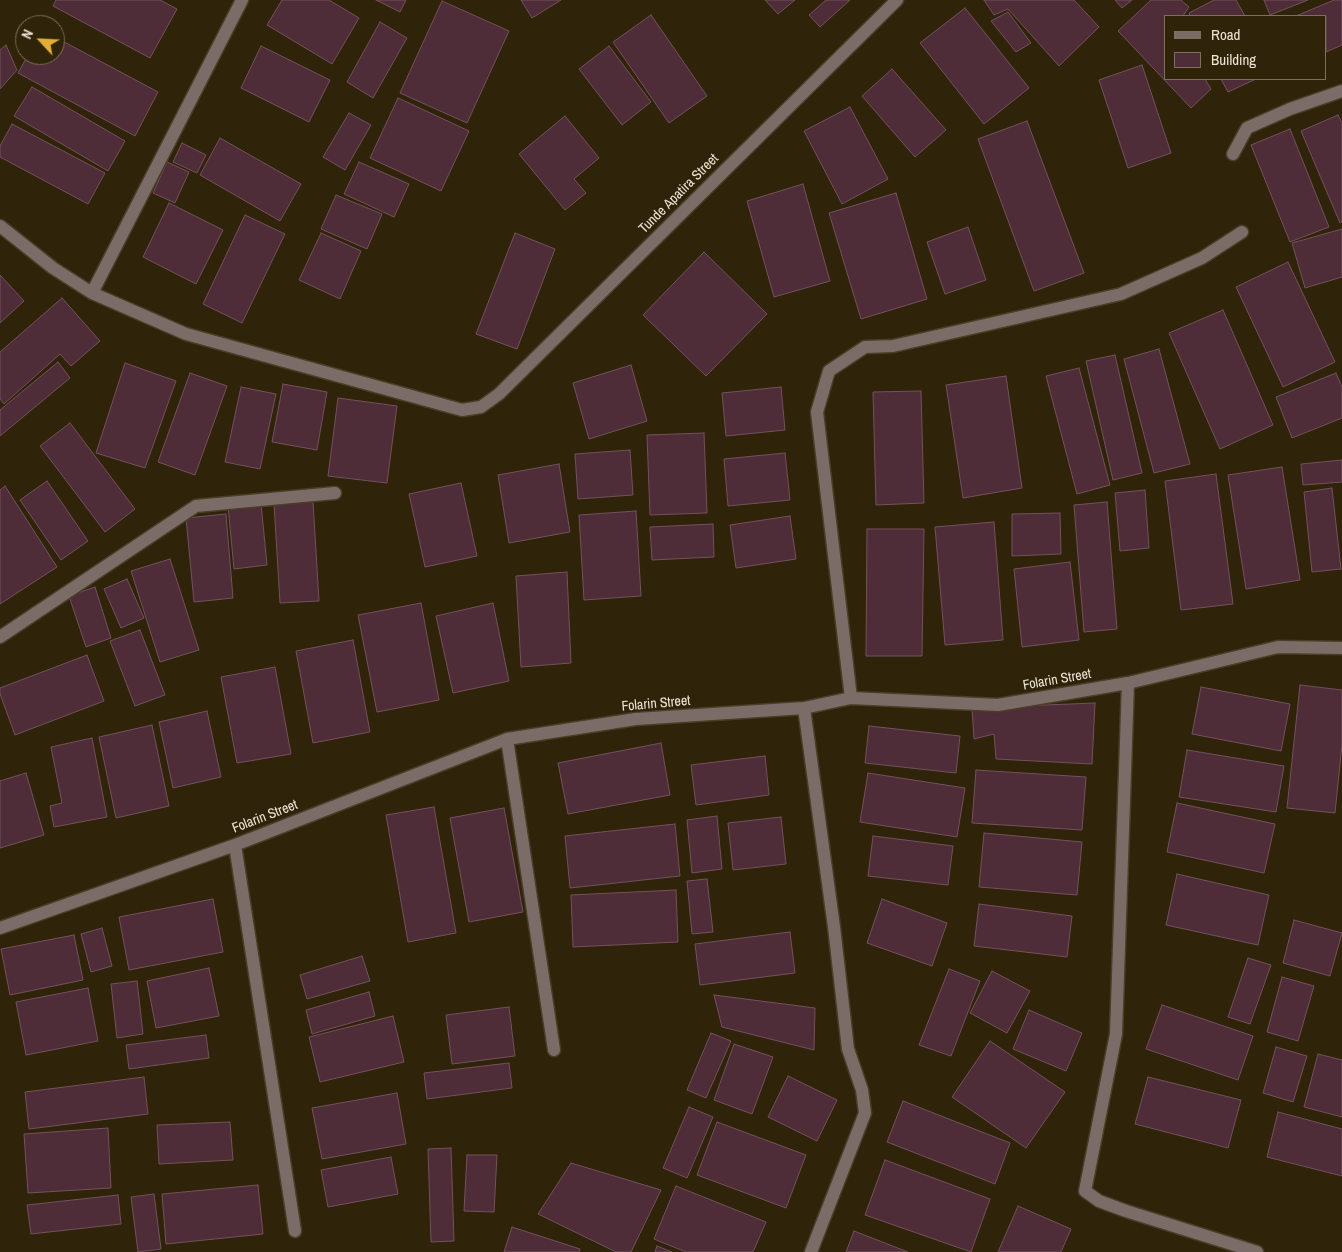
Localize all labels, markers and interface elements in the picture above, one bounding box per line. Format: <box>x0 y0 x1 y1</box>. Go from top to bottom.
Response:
north arrow <box>15 15 65 65</box>
legend <box>1164 15 1327 80</box>
text: Road <box>1211 24 1240 45</box>
text: N <box>17 27 37 42</box>
text: Building <box>1211 49 1256 70</box>
street label: Tunde Apatira Street <box>636 151 722 237</box>
street label: Folarin Street <box>1022 666 1092 694</box>
street label: Folarin Street <box>621 693 691 715</box>
street label: Folarin Street <box>230 797 300 837</box>

